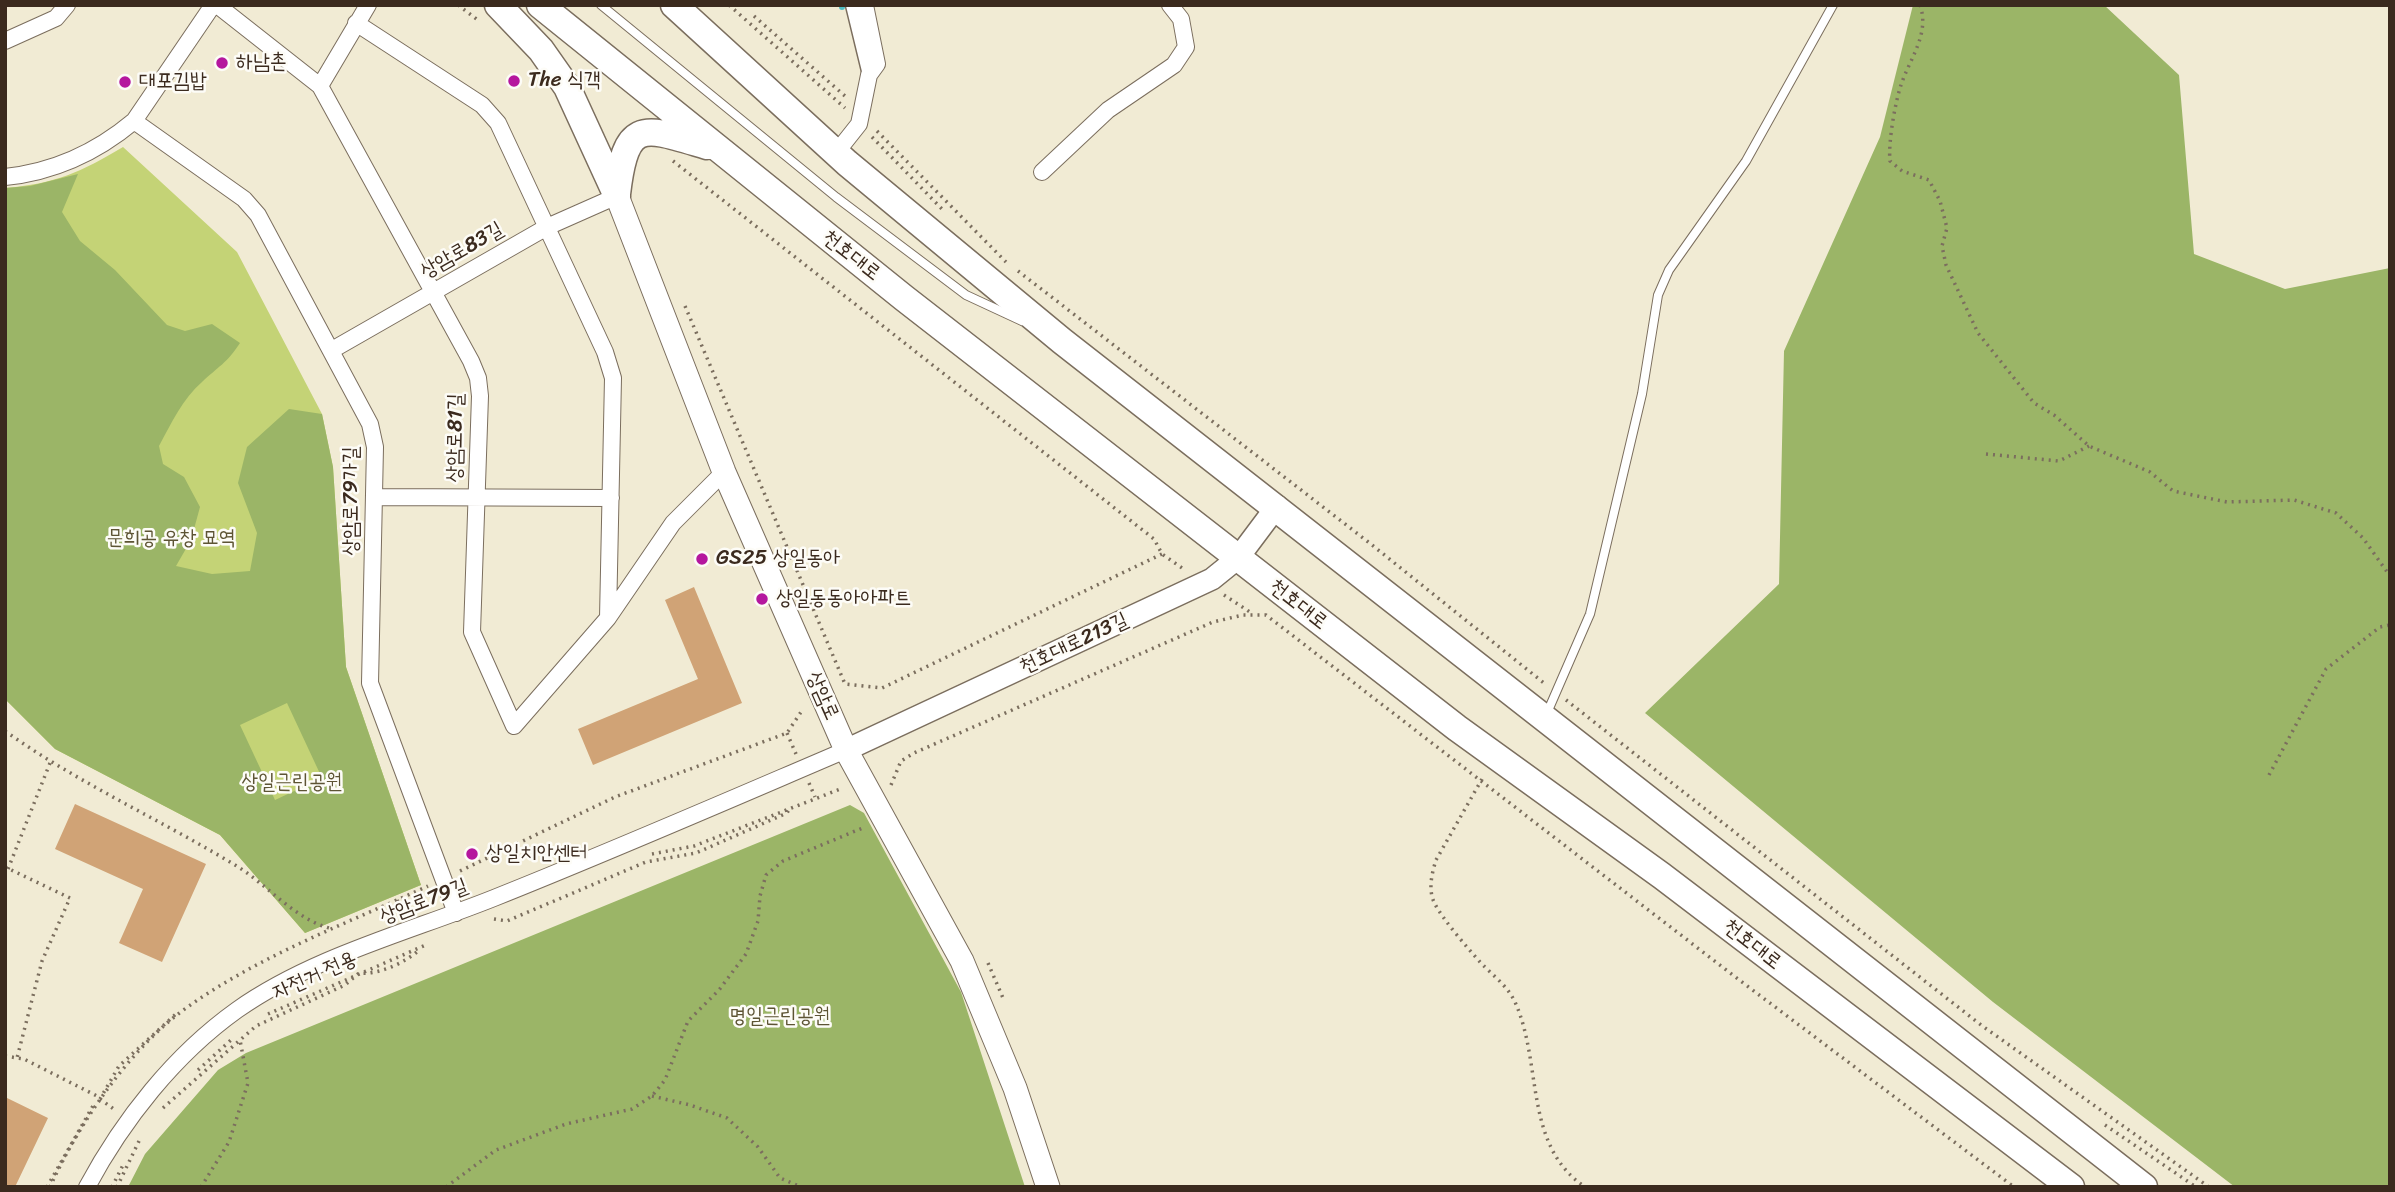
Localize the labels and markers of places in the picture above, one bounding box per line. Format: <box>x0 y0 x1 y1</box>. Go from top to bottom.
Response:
place label: 하남촌 <box>236 50 287 76</box>
marker: 하남촌 <box>214 55 230 71</box>
place label: The 식객 <box>528 68 601 94</box>
place label: 대포김밥 <box>139 69 207 95</box>
marker: The 식객 <box>506 73 522 89</box>
marker: 대포김밥 <box>117 74 133 90</box>
place label: GS25 상일동아 <box>716 546 840 572</box>
marker: GS25 상일동아 <box>694 551 710 567</box>
place label: 상일동동아아파트 <box>776 586 911 612</box>
marker: 상일동동아아파트 <box>754 591 770 607</box>
place label: 상일치안센터 <box>486 841 587 867</box>
marker: 상일치안센터 <box>464 846 480 862</box>

